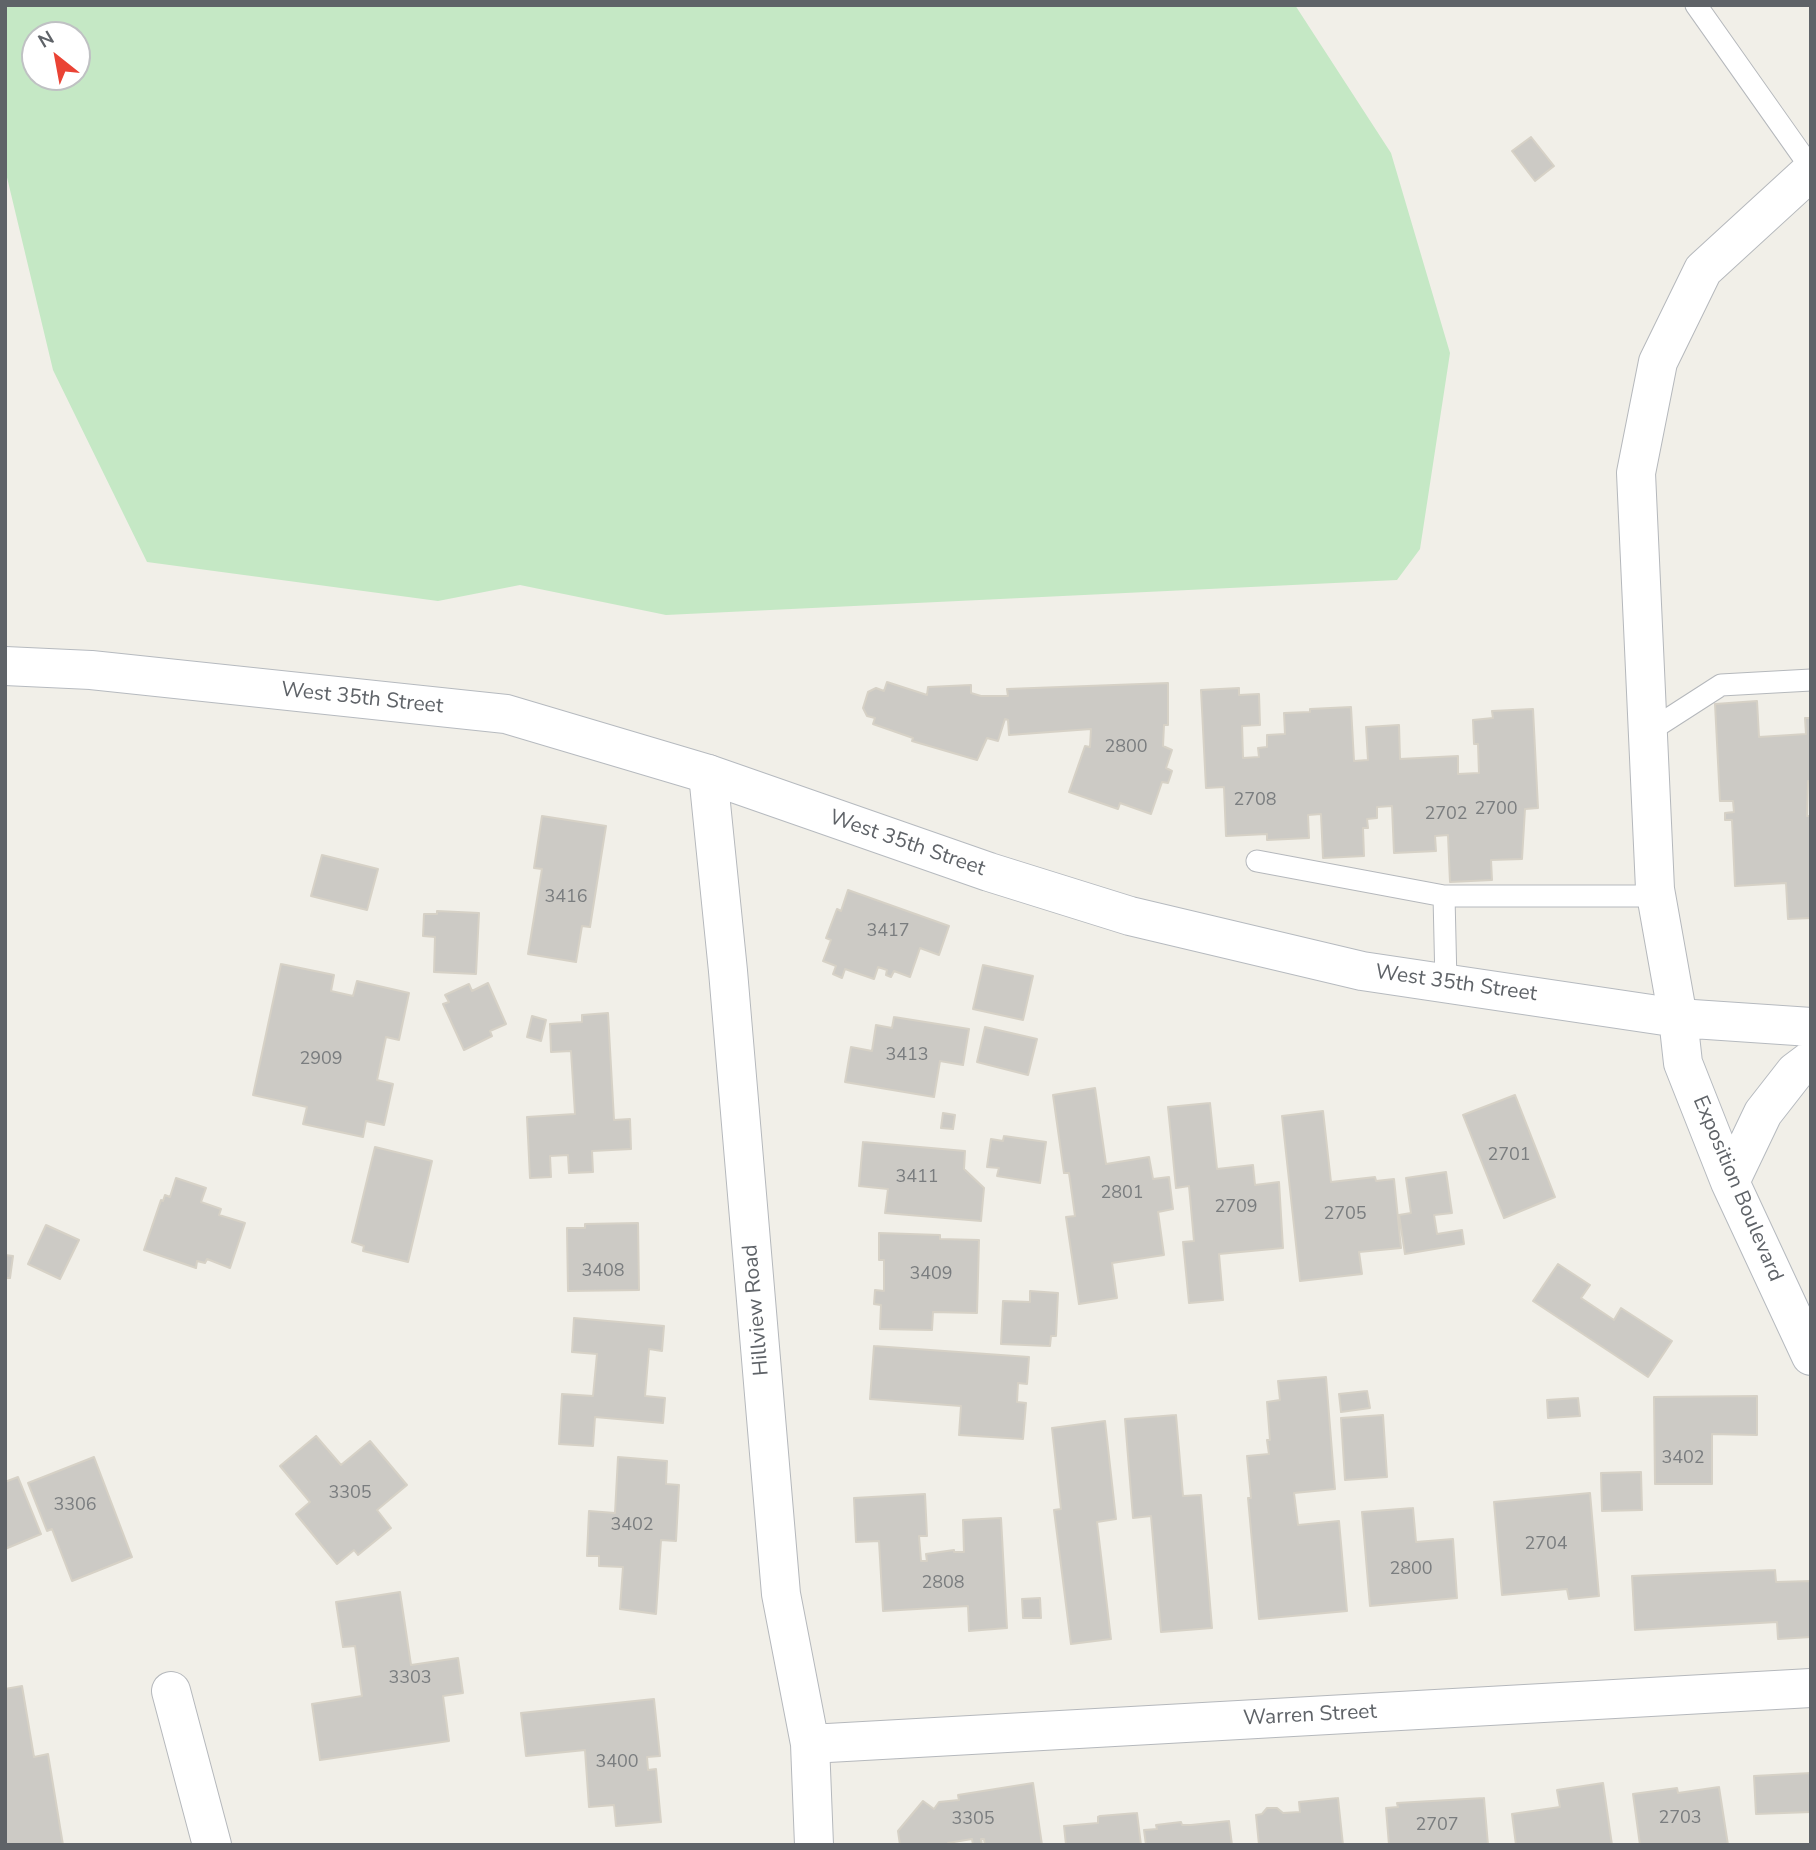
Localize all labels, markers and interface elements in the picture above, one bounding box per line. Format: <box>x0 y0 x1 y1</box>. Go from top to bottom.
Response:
north arrow <box>21 21 91 91</box>
text: N <box>33 25 59 55</box>
street label: West 35th Street <box>280 678 444 720</box>
house number: 2800 <box>1104 737 1148 759</box>
house number: 2708 <box>1233 790 1277 812</box>
house number: 2700 <box>1474 799 1518 821</box>
house number: 2702 <box>1424 804 1468 826</box>
street label: West 35th Street <box>826 806 988 882</box>
house number: 3416 <box>544 887 588 909</box>
house number: 3417 <box>866 921 910 943</box>
street label: West 35th Street <box>1374 960 1538 1008</box>
house number: 3413 <box>885 1045 929 1067</box>
house number: 2909 <box>299 1049 343 1071</box>
street label: Exposition Boulevard <box>1686 1092 1788 1286</box>
house number: 2701 <box>1487 1145 1531 1167</box>
house number: 3411 <box>895 1167 939 1189</box>
house number: 2801 <box>1100 1183 1144 1205</box>
house number: 2709 <box>1214 1197 1258 1219</box>
house number: 2705 <box>1323 1204 1367 1226</box>
street label: Hillview Road <box>739 1243 775 1377</box>
house number: 3408 <box>581 1261 625 1283</box>
house number: 3409 <box>909 1264 953 1286</box>
house number: 3402 <box>1661 1448 1705 1470</box>
house number: 3305 <box>328 1483 372 1505</box>
house number: 3306 <box>53 1495 97 1517</box>
house number: 3402 <box>610 1515 654 1537</box>
house number: 2704 <box>1524 1534 1568 1556</box>
house number: 2800 <box>1389 1559 1433 1581</box>
house number: 2808 <box>921 1573 965 1595</box>
house number: 3303 <box>388 1668 432 1690</box>
street label: Warren Street <box>1243 1700 1377 1732</box>
house number: 3400 <box>595 1752 639 1774</box>
house number: 2703 <box>1658 1808 1702 1830</box>
house number: 3305 <box>951 1809 995 1831</box>
house number: 2707 <box>1415 1815 1459 1837</box>

